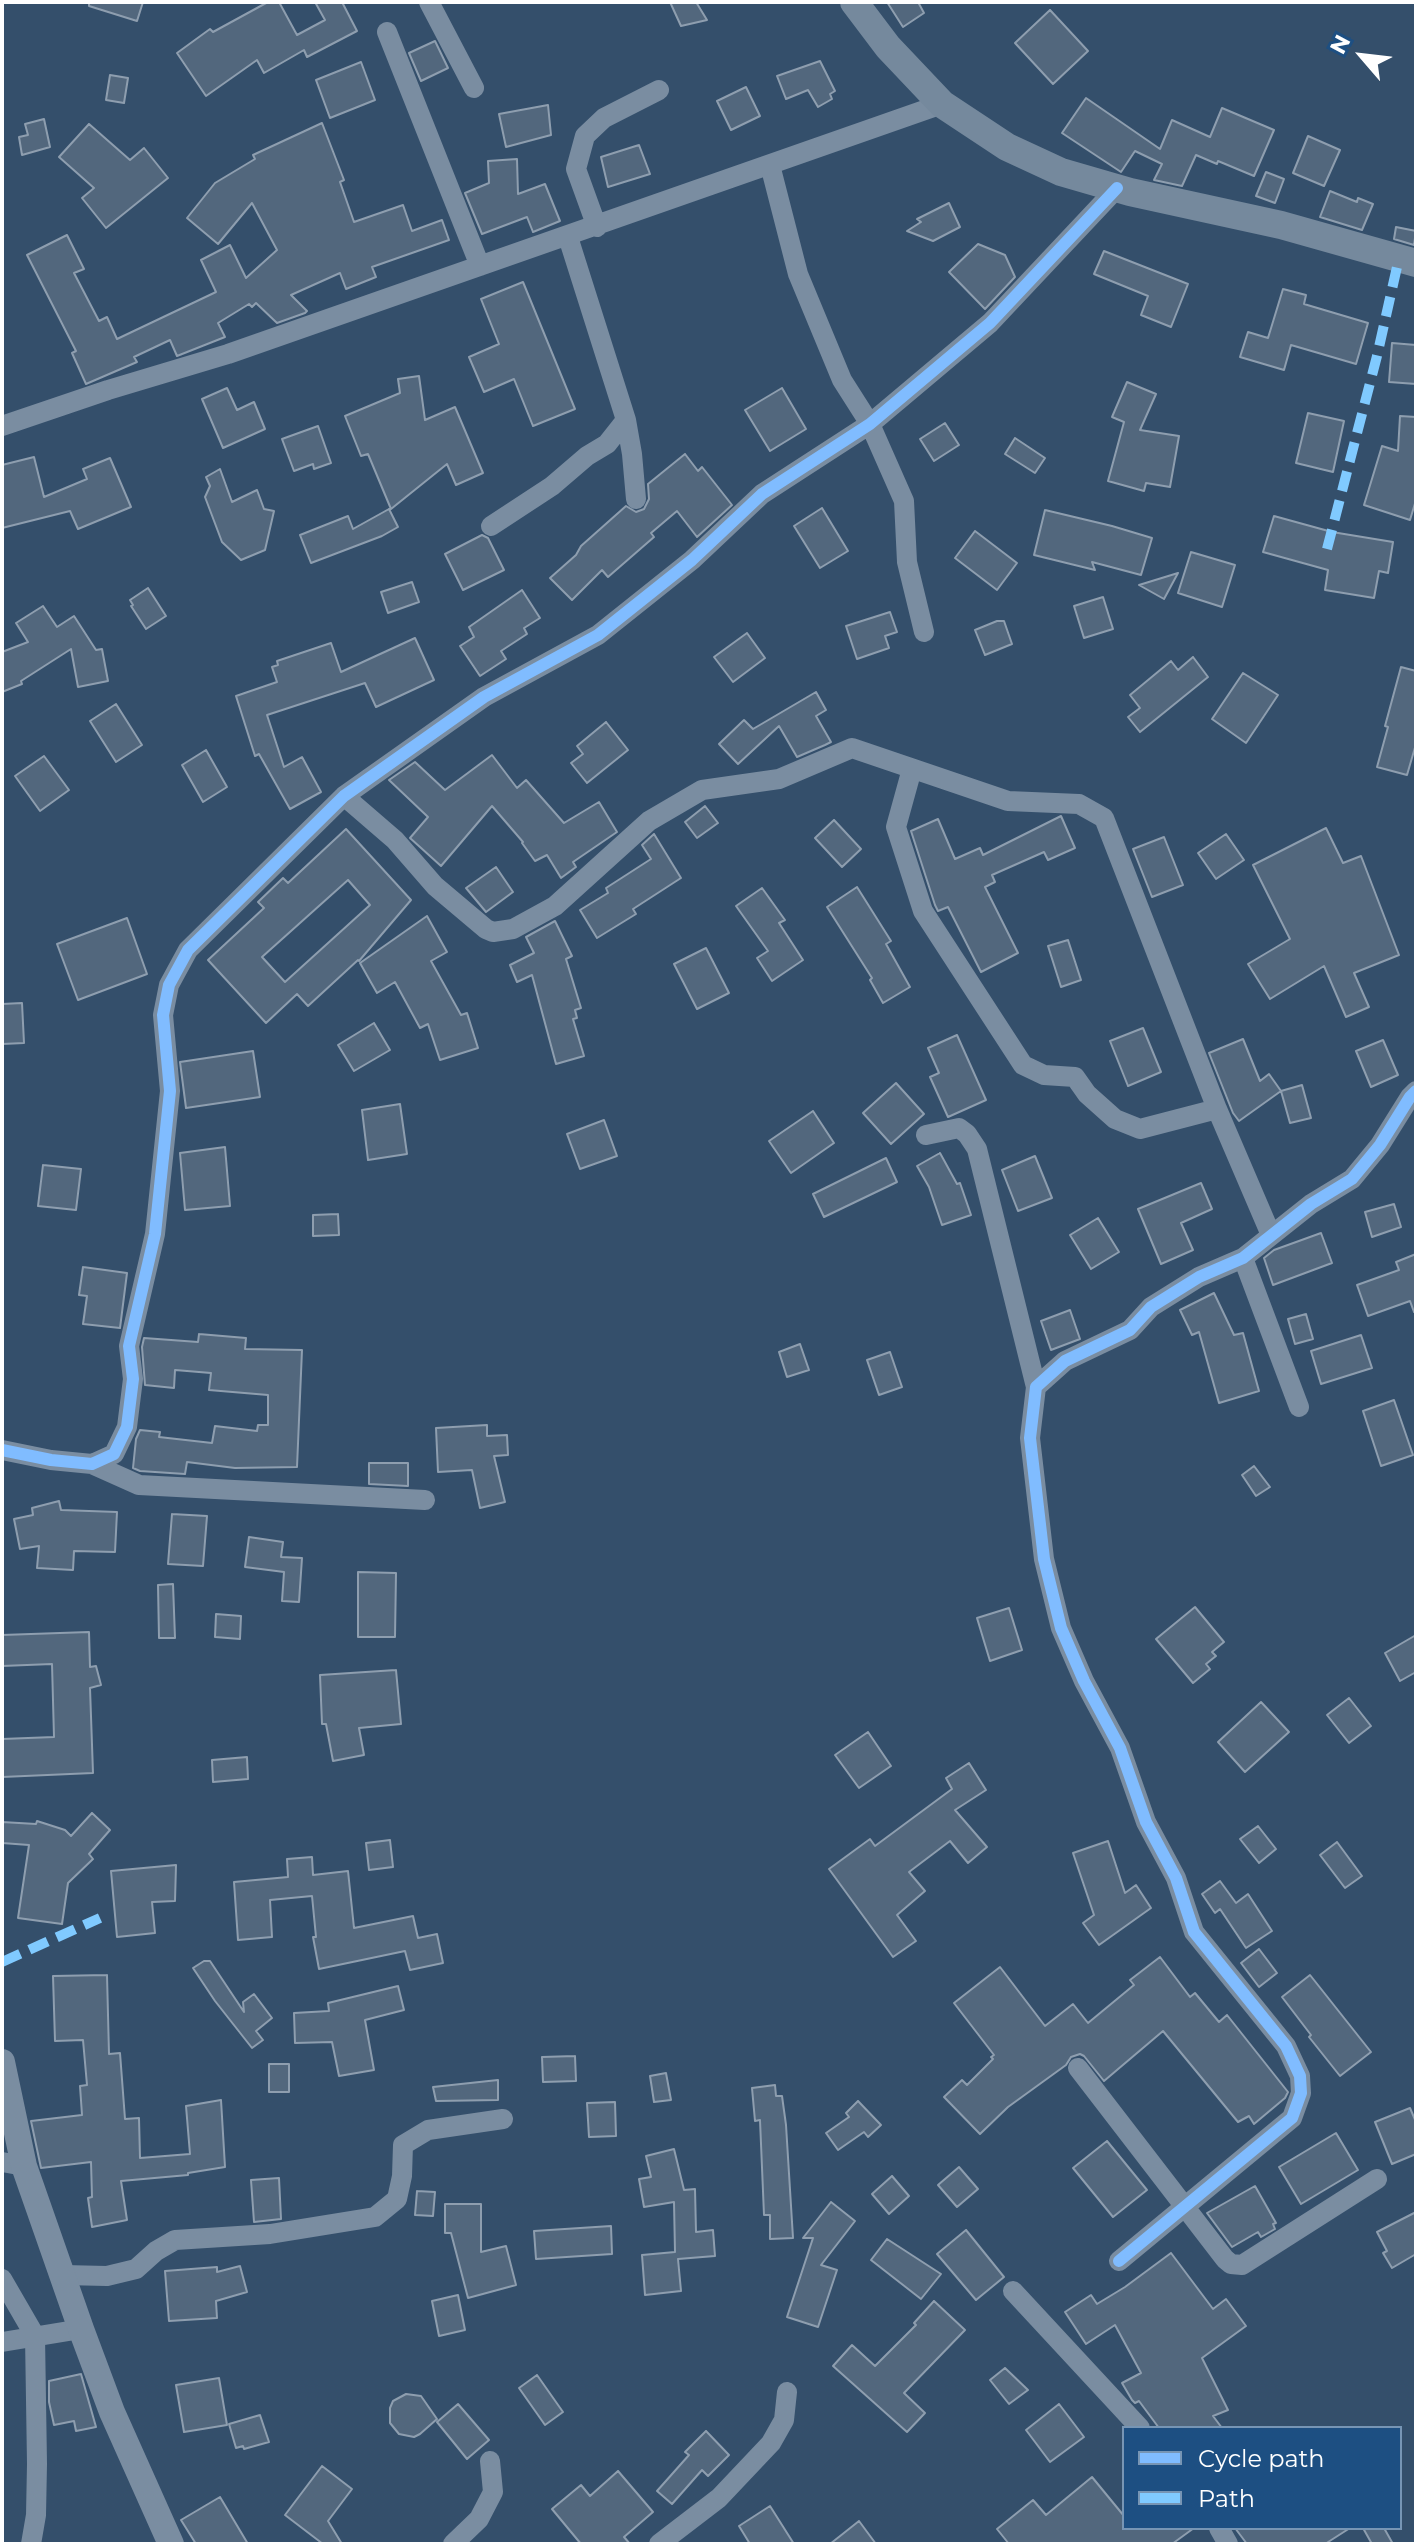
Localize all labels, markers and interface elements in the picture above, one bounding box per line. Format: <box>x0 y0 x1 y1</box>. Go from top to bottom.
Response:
north arrow <box>1322 16 1402 96</box>
text: N <box>1324 30 1356 59</box>
legend <box>1122 2426 1402 2530</box>
text: Cycle path <box>1198 2444 1325 2473</box>
text: Path <box>1198 2484 1255 2513</box>

